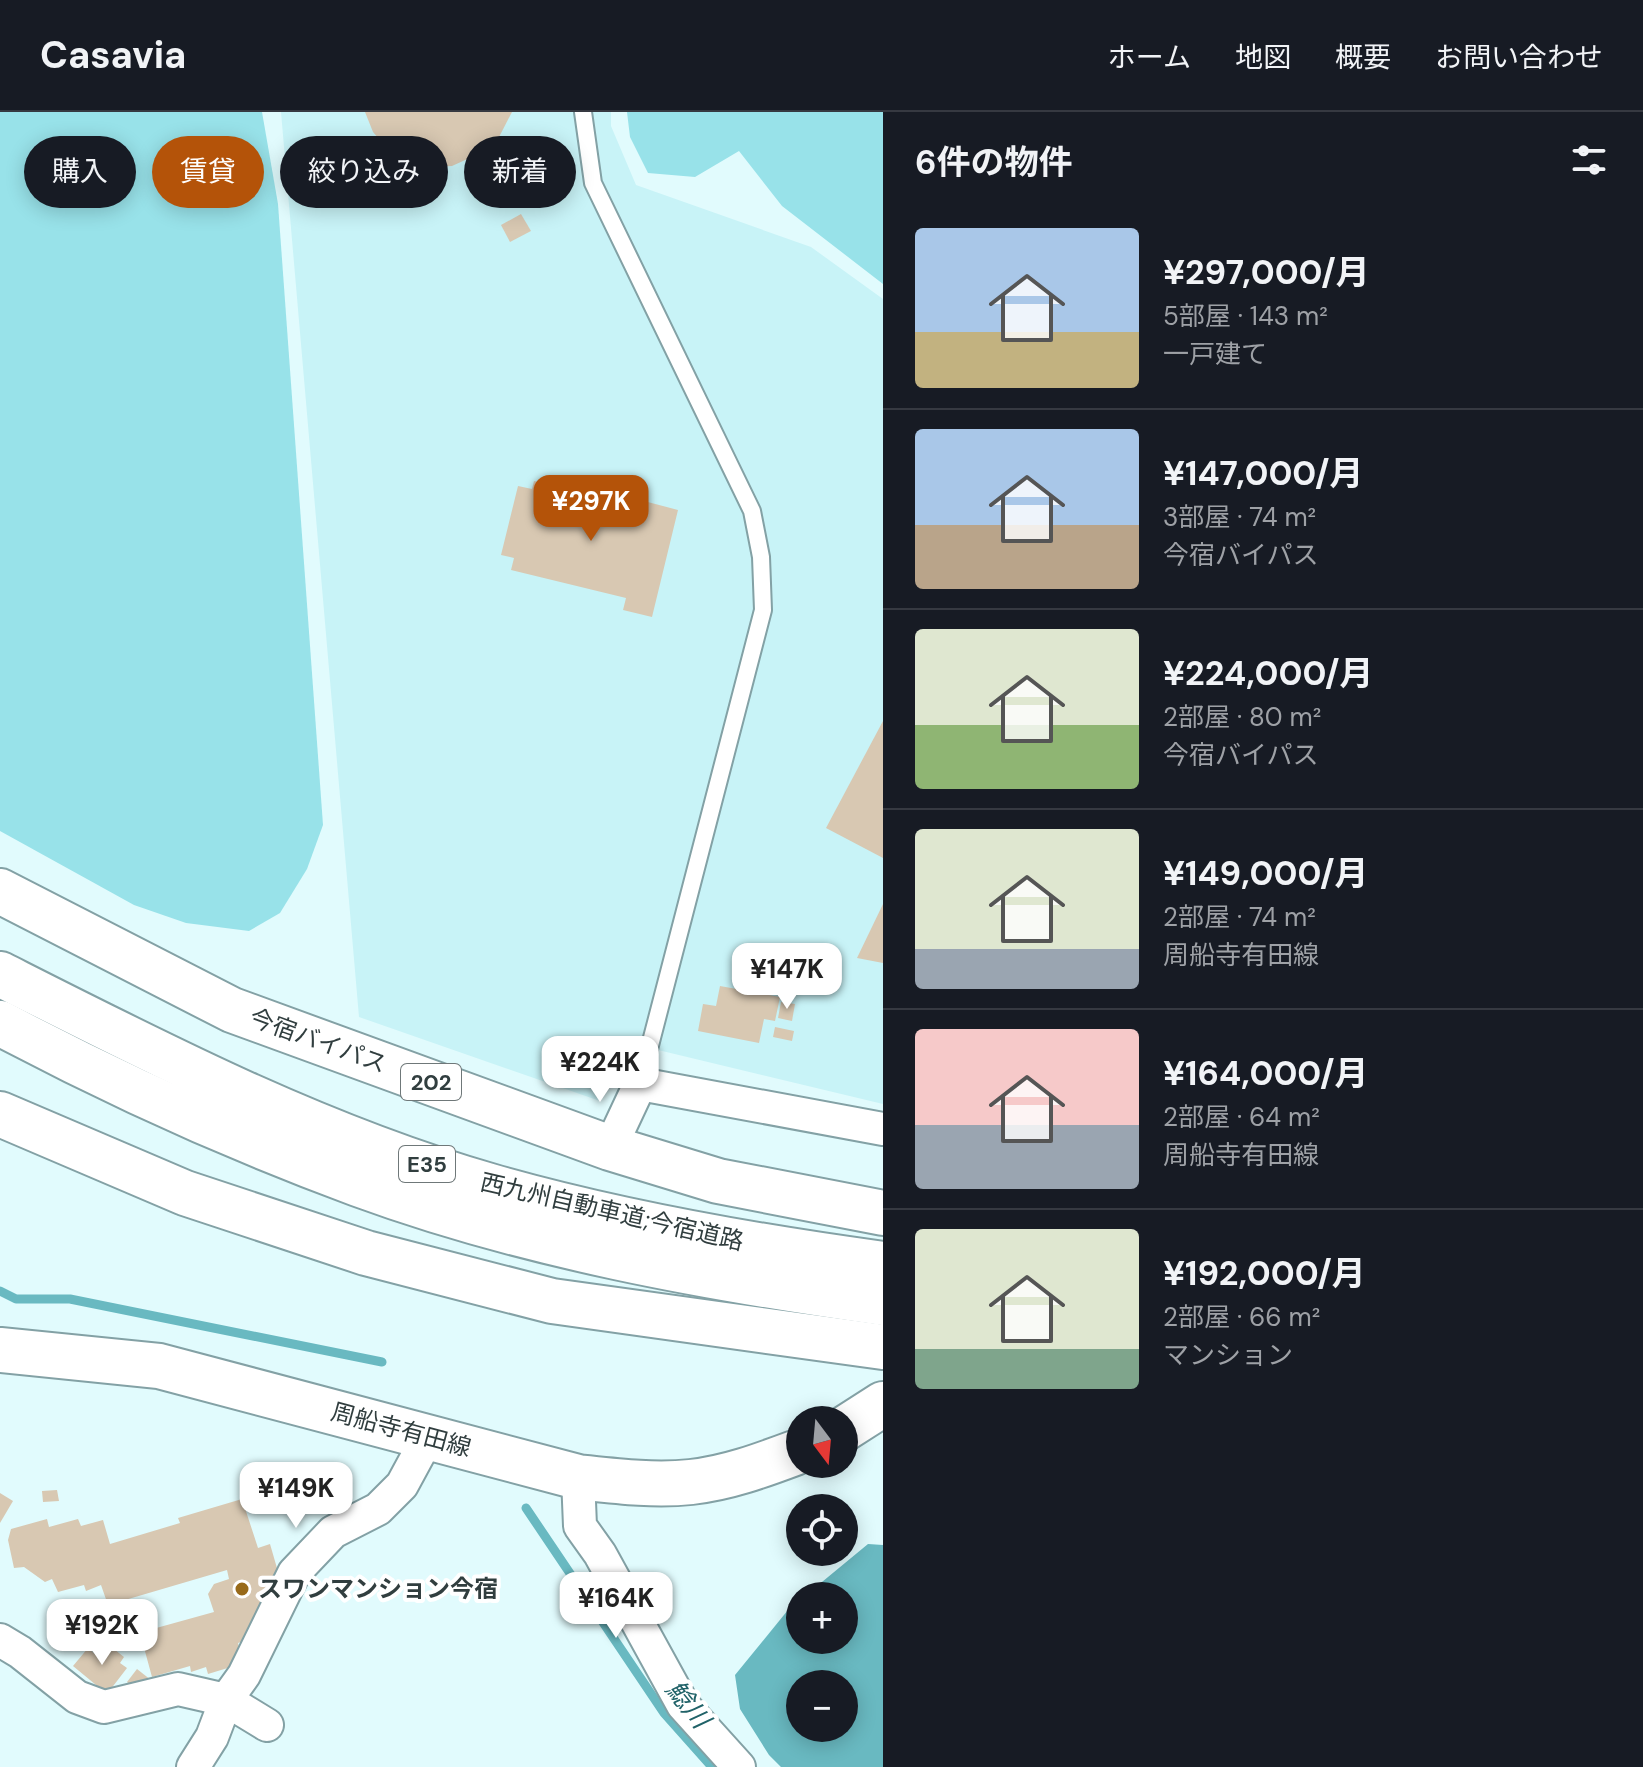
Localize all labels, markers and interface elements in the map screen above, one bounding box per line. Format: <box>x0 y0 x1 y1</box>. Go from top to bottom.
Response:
text: Casavia <box>40 30 186 80</box>
text: ホーム <box>1108 39 1191 76</box>
text: 地図 <box>1235 39 1291 76</box>
text: 概要 <box>1335 39 1391 76</box>
text: お問い合わせ <box>1435 39 1603 76</box>
chip: 購入 <box>24 136 136 208</box>
chip: 賃貸 <box>152 136 264 208</box>
chip: 絞り込み <box>280 136 448 208</box>
chip: 新着 <box>464 136 576 208</box>
icon: filters <box>1567 138 1611 182</box>
text: 6件の物件 <box>915 140 1073 185</box>
text: ¥297,000/月 <box>1163 250 1370 295</box>
icon: home <box>979 260 1075 356</box>
text: 5部屋 · 143 m² <box>1163 299 1328 333</box>
text: 一戸建て <box>1163 337 1267 371</box>
text: ¥147,000/月 <box>1163 451 1363 496</box>
icon: home <box>979 461 1075 557</box>
pin: ¥297K <box>535 475 647 543</box>
text: ¥297K <box>552 484 630 518</box>
text: 3部屋 · 74 m² <box>1163 500 1316 534</box>
text: 今宿バイパス <box>1163 538 1318 572</box>
text: ¥224,000/月 <box>1163 651 1374 696</box>
icon: home <box>979 661 1075 757</box>
text: 2部屋 · 80 m² <box>1163 700 1321 734</box>
text: 今宿バイパス <box>1163 738 1318 772</box>
text: ¥149,000/月 <box>1163 851 1369 896</box>
icon: home <box>979 861 1075 957</box>
text: 2部屋 · 74 m² <box>1163 900 1316 934</box>
text: 周船寺有田線 <box>1163 938 1319 972</box>
pin: ¥147K <box>731 943 843 1011</box>
text: ¥147K <box>750 952 824 986</box>
street label: 今宿バイパス <box>245 1001 391 1080</box>
pin: ¥224K <box>544 1036 656 1104</box>
text: ¥224K <box>560 1045 640 1079</box>
text: ¥164,000/月 <box>1163 1051 1368 1096</box>
icon: home <box>979 1061 1075 1157</box>
road number: 202 <box>401 1064 461 1100</box>
text: 2部屋 · 64 m² <box>1163 1100 1320 1134</box>
text: 周船寺有田線 <box>1163 1138 1319 1172</box>
road number: E35 <box>399 1146 455 1182</box>
street label: 西九州自動車道;今宿道路 <box>477 1166 747 1257</box>
text: ¥192,000/月 <box>1163 1251 1366 1296</box>
icon: home <box>979 1261 1075 1357</box>
text: 2部屋 · 66 m² <box>1163 1300 1320 1334</box>
text: マンション <box>1163 1338 1293 1372</box>
street label: 周船寺有田線 <box>328 1396 475 1463</box>
north arrow <box>786 1406 858 1478</box>
map controls <box>786 1406 858 1742</box>
pin: ¥149K <box>240 1462 352 1530</box>
text: ¥149K <box>258 1471 334 1505</box>
button: locate <box>786 1494 858 1566</box>
pin: ¥164K <box>560 1572 672 1640</box>
place label: スワンマンション今宿 <box>258 1573 498 1604</box>
marker: スワンマンション今宿 <box>233 1580 251 1598</box>
text: ¥164K <box>578 1581 654 1615</box>
button: + <box>786 1582 858 1654</box>
pin: ¥192K <box>46 1599 158 1667</box>
text: ¥192K <box>65 1608 139 1642</box>
button: − <box>786 1670 858 1742</box>
water label: 鯰川 <box>658 1673 719 1737</box>

